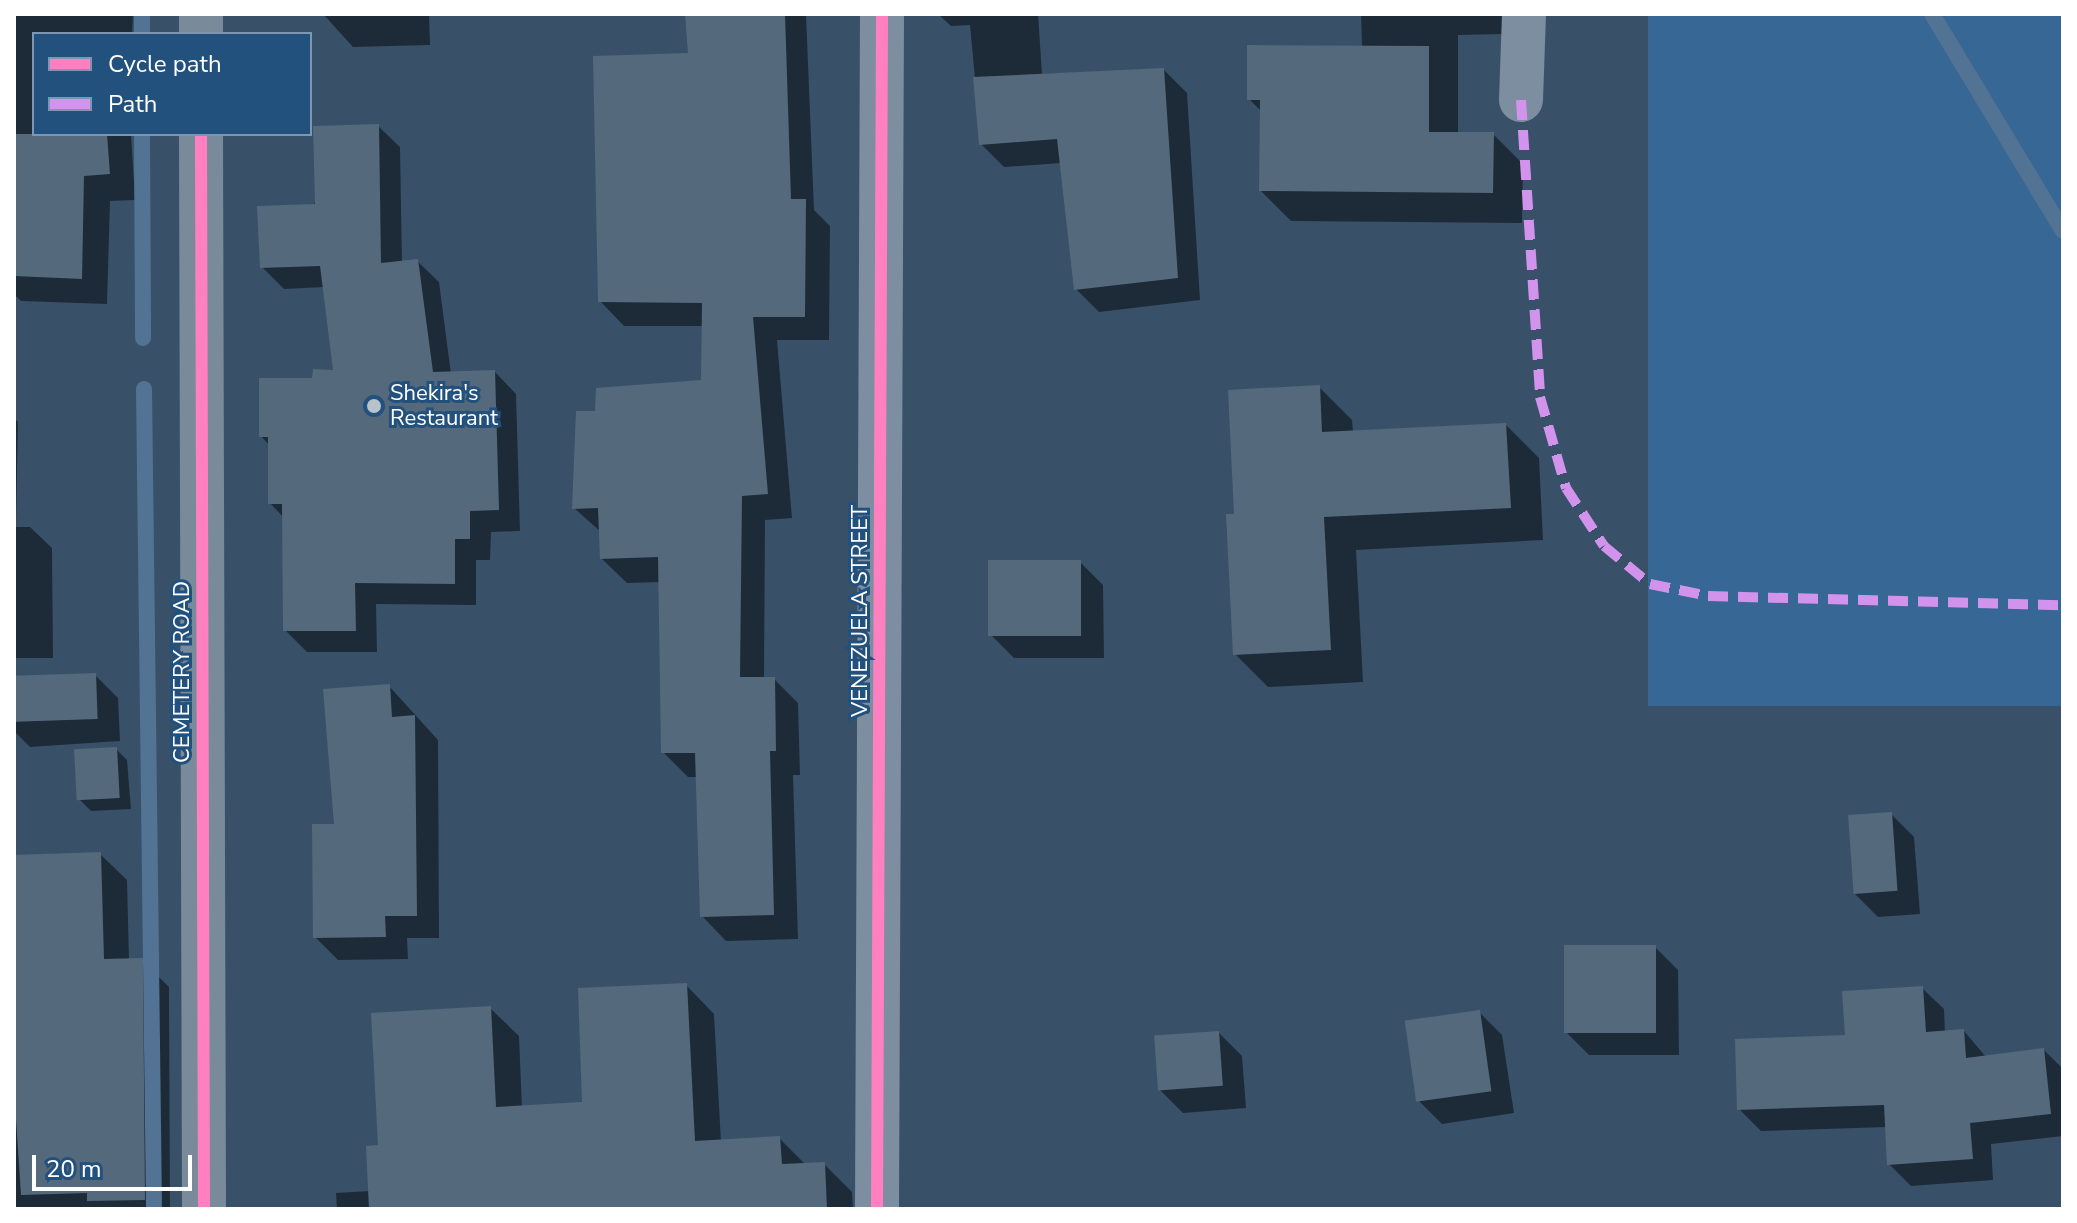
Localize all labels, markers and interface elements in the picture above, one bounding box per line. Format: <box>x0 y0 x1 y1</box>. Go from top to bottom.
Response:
legend <box>32 32 312 136</box>
text: Cycle path <box>108 48 222 80</box>
text: Path <box>108 88 157 120</box>
place label: Shekira's Restaurant <box>390 380 498 432</box>
marker: Shekira's Restaurant <box>365 397 383 415</box>
street label: VENEZUELA STREET <box>848 505 874 717</box>
street label: CEMETERY ROAD <box>170 581 196 763</box>
scale bar <box>36 1139 196 1189</box>
text: 20 m <box>46 1153 102 1185</box>

